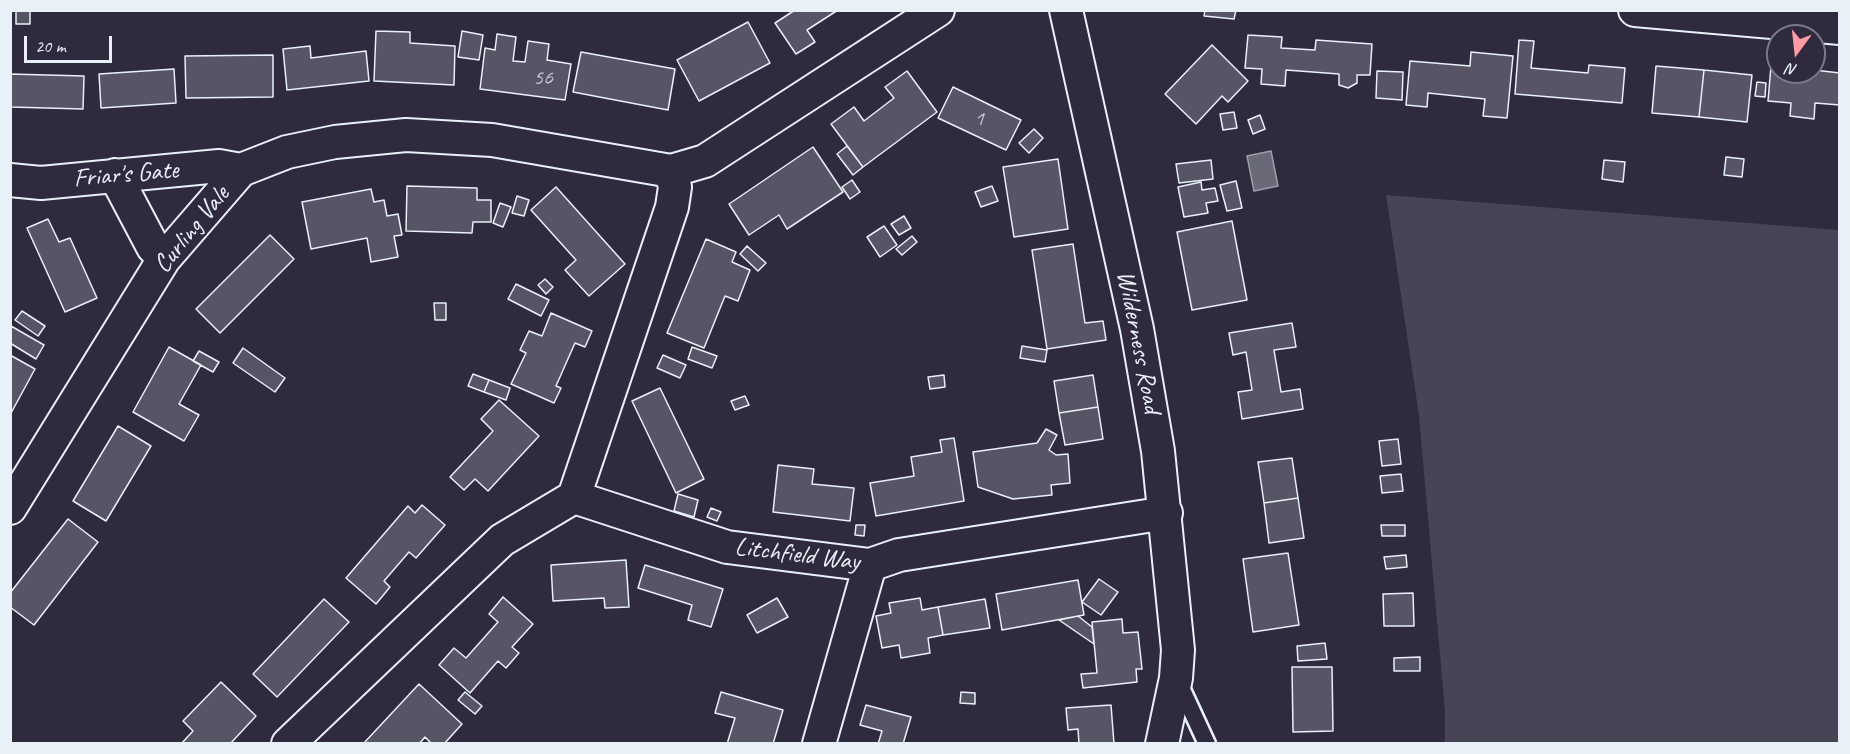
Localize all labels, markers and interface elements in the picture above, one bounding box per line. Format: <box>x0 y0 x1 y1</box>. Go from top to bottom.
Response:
scale bar <box>27 24 116 62</box>
north arrow <box>1766 24 1826 84</box>
text: 20 m <box>35 35 66 57</box>
text: N <box>1784 59 1799 80</box>
house number: 56 <box>533 65 553 91</box>
house number: 1 <box>974 106 984 132</box>
street label: Friar's Gate <box>72 155 180 195</box>
street label: Curling Vale <box>147 180 237 280</box>
street label: Wilderness Road <box>1109 268 1167 416</box>
street label: Litchfield Way <box>733 532 861 578</box>

